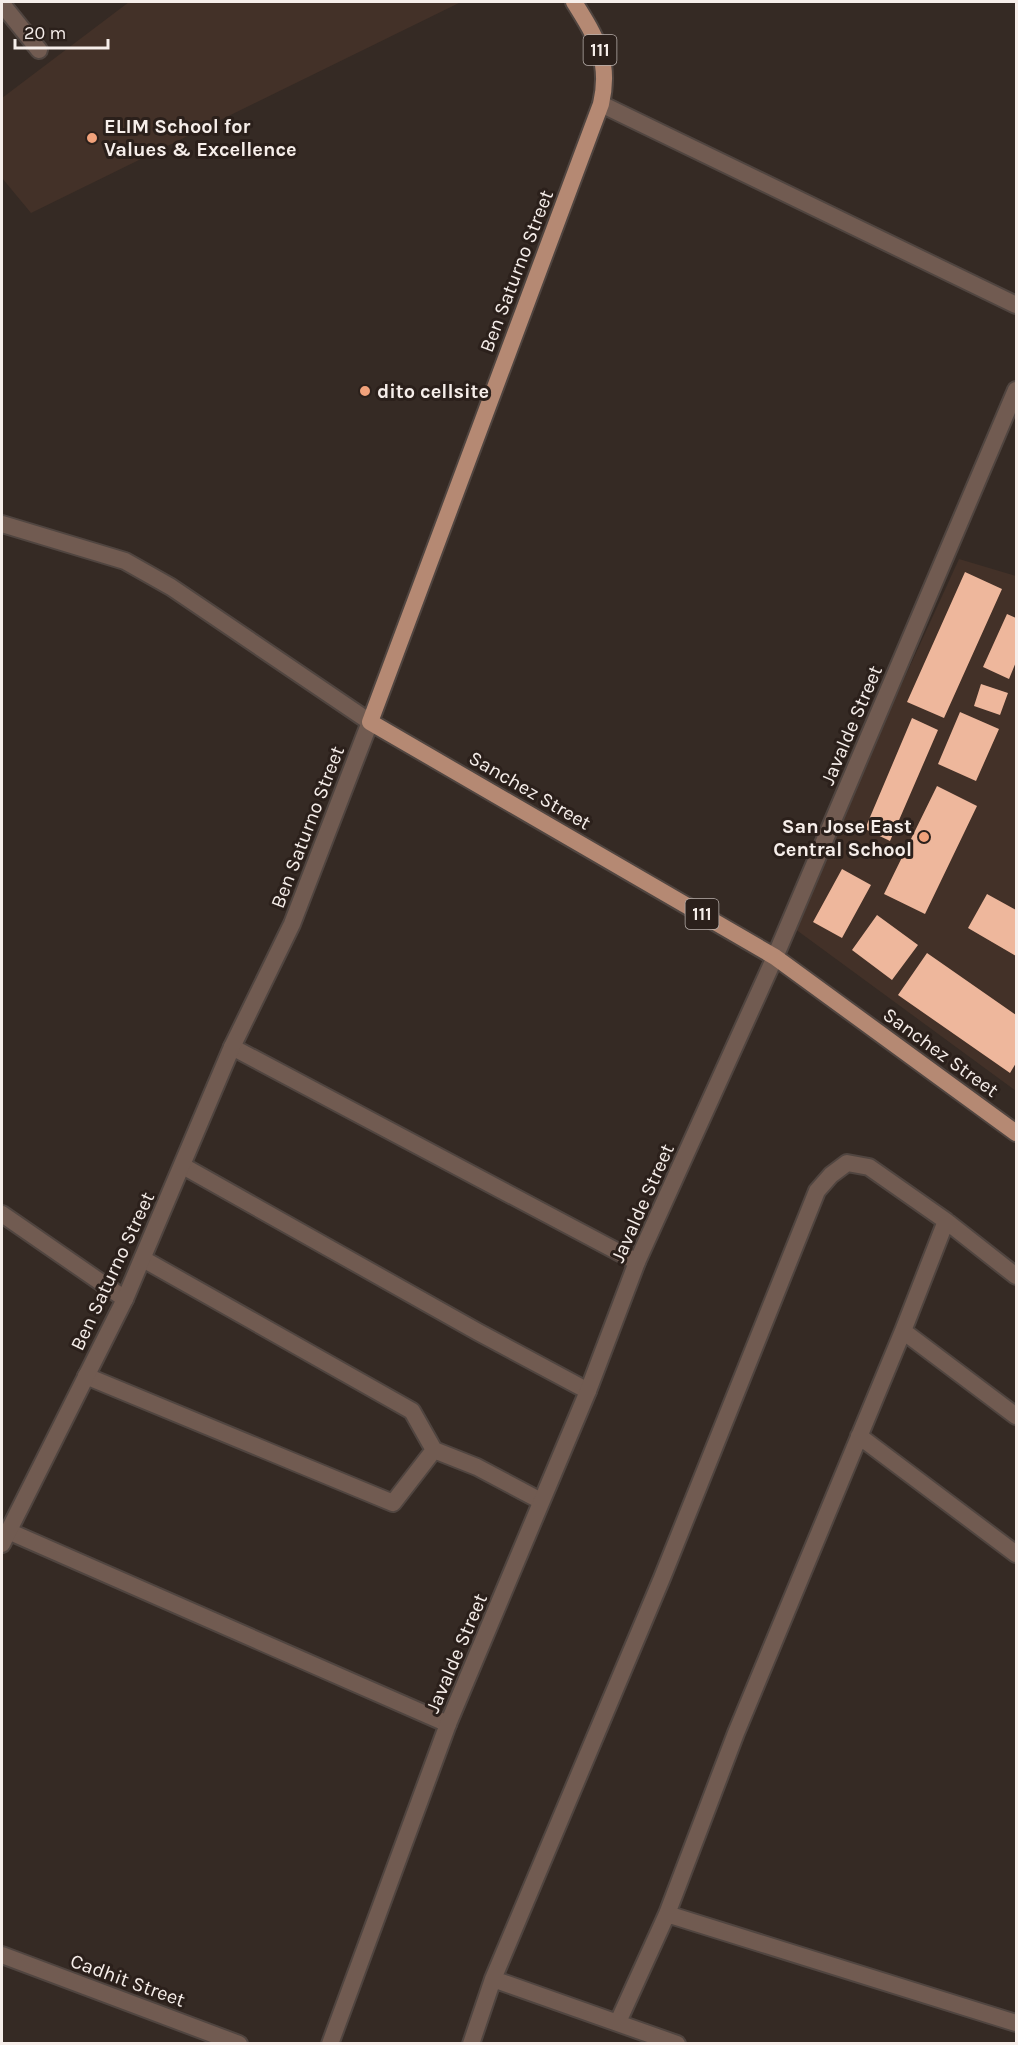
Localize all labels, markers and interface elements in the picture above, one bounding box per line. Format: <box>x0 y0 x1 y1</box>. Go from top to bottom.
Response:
scale bar <box>15 12 108 50</box>
text: 20 m <box>24 22 66 44</box>
road number: 111 <box>584 35 616 65</box>
place label: ELIM School for Values & Excellence <box>104 115 297 161</box>
marker: ELIM School for Values & Excellence <box>85 131 99 145</box>
street label: Ben Saturno Street <box>475 186 558 356</box>
place label: dito cellsite <box>377 380 489 403</box>
marker: dito cellsite <box>358 384 372 398</box>
street label: Javalde Street <box>816 662 887 788</box>
street label: Ben Saturno Street <box>266 742 349 912</box>
street label: Sanchez Street <box>465 746 595 835</box>
place label: San Jose East Central School <box>773 815 912 861</box>
marker: San Jose East Central School <box>917 830 931 844</box>
road number: 111 <box>686 899 718 929</box>
street label: Sanchez Street <box>879 1003 1003 1102</box>
street label: Javalde Street <box>606 1140 679 1266</box>
street label: Ben Saturno Street <box>66 1188 159 1354</box>
street label: Javalde Street <box>421 1590 492 1716</box>
street label: Cadhit Street <box>67 1949 189 2012</box>

